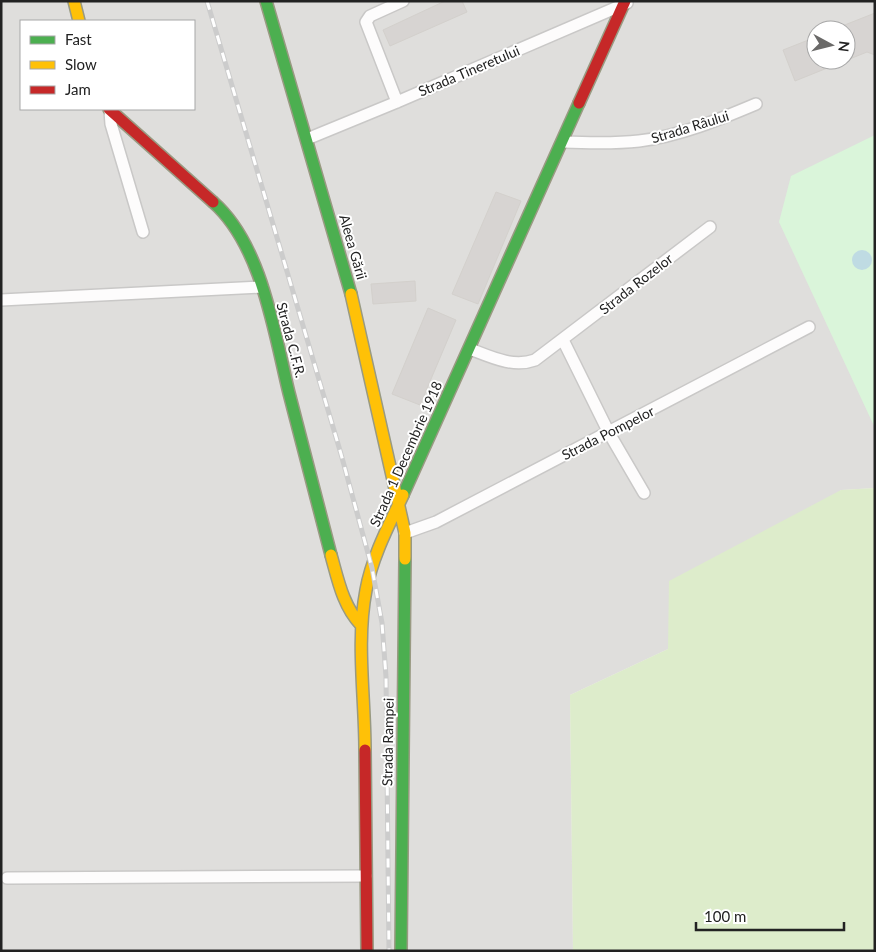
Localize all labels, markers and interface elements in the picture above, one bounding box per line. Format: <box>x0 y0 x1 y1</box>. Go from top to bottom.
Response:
legend <box>20 20 195 110</box>
north arrow <box>806 20 856 70</box>
text: Fast <box>65 30 92 48</box>
text: N <box>835 40 853 53</box>
street label: Strada Tineretului <box>416 42 522 100</box>
text: Slow <box>65 55 97 73</box>
text: Jam <box>65 80 91 98</box>
street label: Strada Râului <box>649 107 731 146</box>
street label: Aleea Gării <box>336 212 371 281</box>
street label: Strada Rozelor <box>596 250 676 318</box>
street label: Strada C.F.R. <box>273 300 310 379</box>
street label: Strada 1 Decembrie 1918 <box>366 378 445 529</box>
street label: Strada Pompelor <box>559 402 657 463</box>
street label: Strada Rampei <box>378 698 397 786</box>
scale bar <box>696 900 844 932</box>
text: 100 m <box>704 907 746 925</box>

